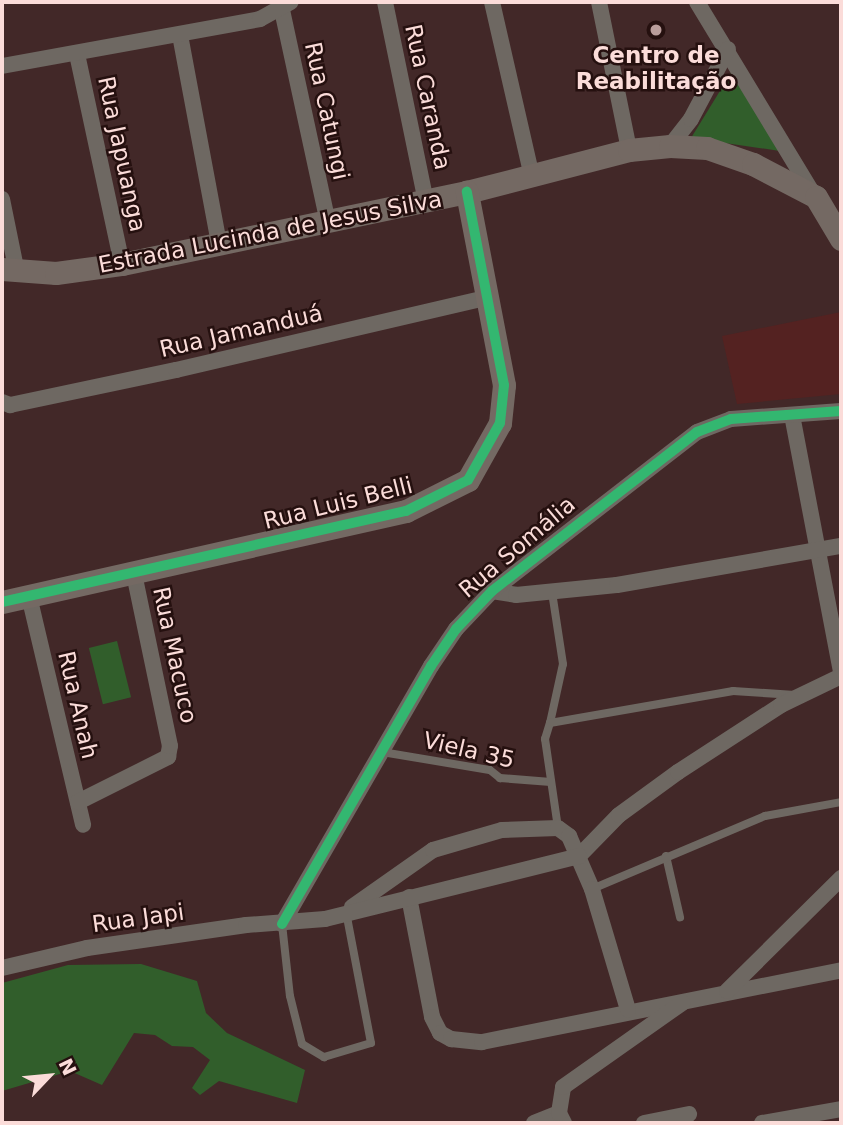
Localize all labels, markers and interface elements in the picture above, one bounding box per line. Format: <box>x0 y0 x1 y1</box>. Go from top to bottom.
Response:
street label: Rua Caranda <box>399 22 457 172</box>
marker: Centro de Reabilitação <box>648 22 664 38</box>
street label: Rua Catungi <box>299 40 355 182</box>
place label: Centro de Reabilitação <box>576 41 736 95</box>
street label: Rua Japuanga <box>92 74 152 234</box>
street label: Estrada Lucinda de Jesus Silva <box>96 185 444 279</box>
street label: Rua Jamanduá <box>157 299 325 363</box>
street label: Rua Luis Belli <box>261 471 415 535</box>
street label: Rua Somália <box>453 490 581 604</box>
street label: Rua Macuco <box>147 584 203 726</box>
street label: Rua Anah <box>52 648 104 762</box>
street label: Viela 35 <box>421 726 517 774</box>
street label: Rua Japi <box>90 898 186 938</box>
north arrow <box>14 1041 84 1111</box>
text: N <box>55 1055 81 1079</box>

